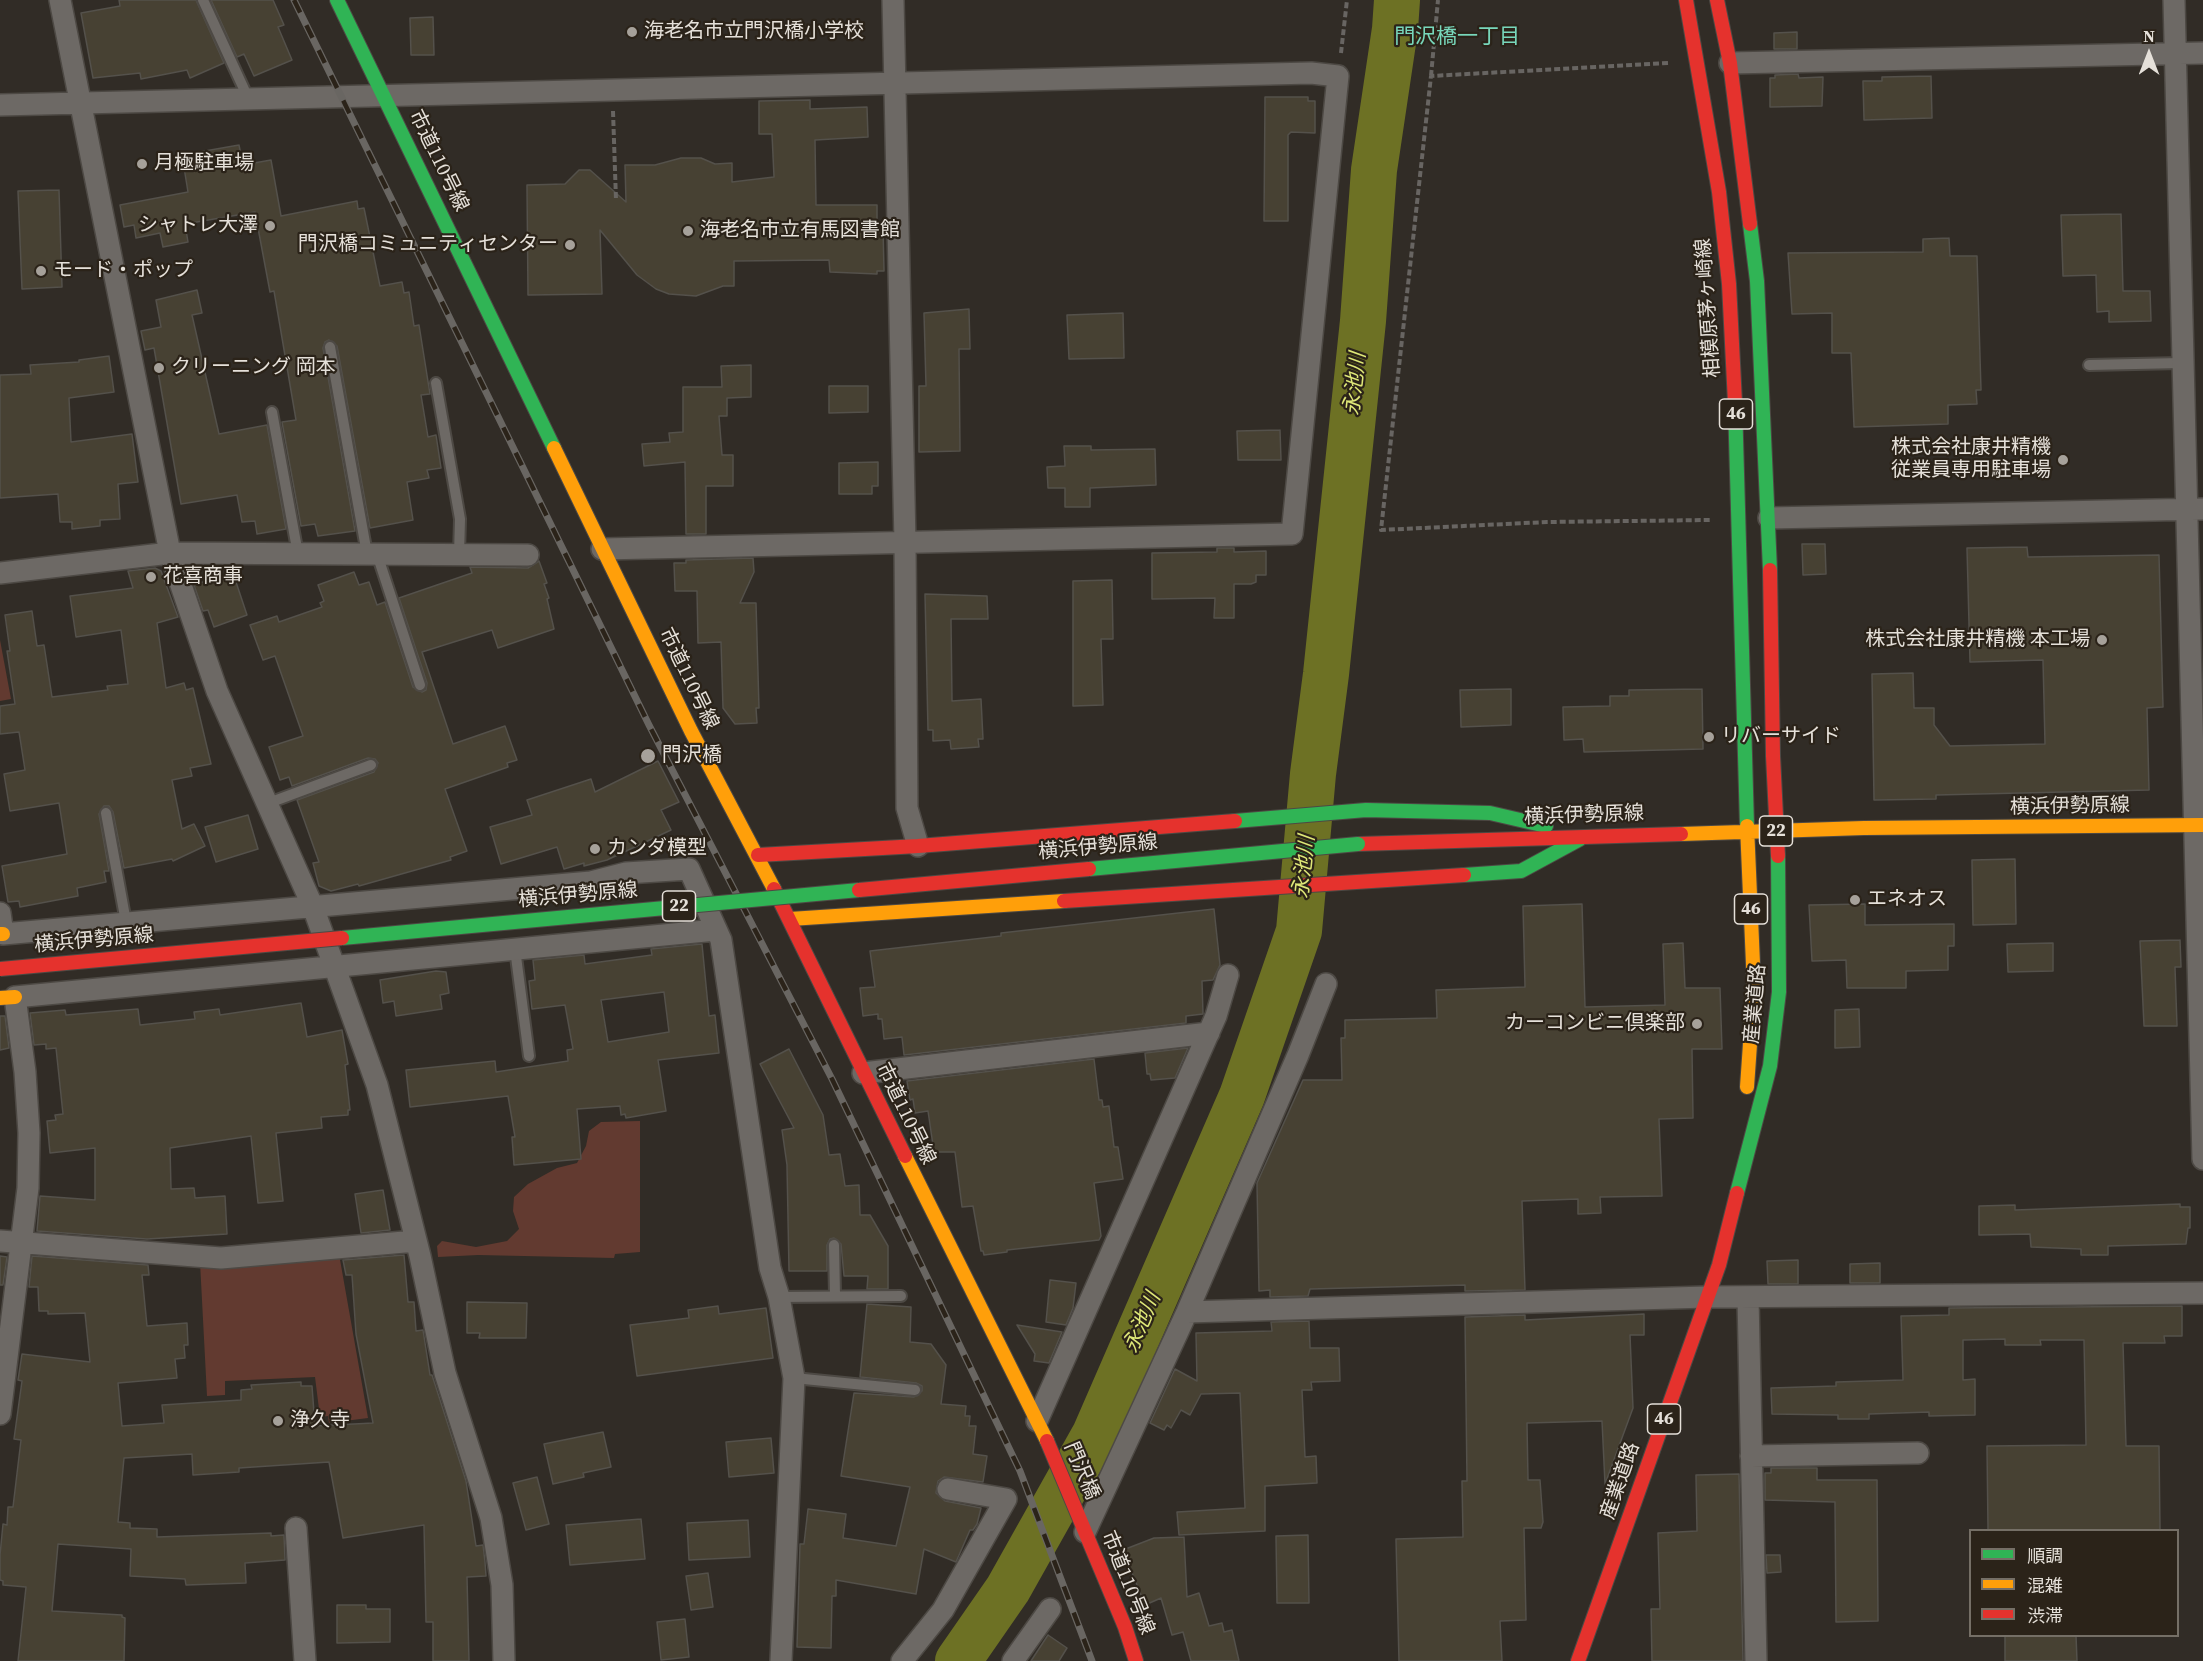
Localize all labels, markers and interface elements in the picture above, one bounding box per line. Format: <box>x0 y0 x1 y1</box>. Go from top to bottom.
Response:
place label: 海老名市立門沢橋小学校 <box>644 20 864 44</box>
north arrow <box>2119 24 2179 84</box>
marker: 海老名市立門沢橋小学校 <box>625 25 639 39</box>
district label: 門沢橋一丁目 <box>1394 25 1520 51</box>
text: N <box>2143 25 2155 47</box>
street label: 市道110号線 <box>403 106 473 216</box>
place label: 月極駐車場 <box>154 152 254 176</box>
marker: 月極駐車場 <box>135 157 149 171</box>
place label: シャトレ大澤 <box>138 214 258 238</box>
marker: シャトレ大澤 <box>263 219 277 233</box>
place label: 海老名市立有馬図書館 <box>700 219 900 243</box>
marker: 海老名市立有馬図書館 <box>681 224 695 238</box>
place label: 門沢橋コミュニティセンター <box>298 233 558 257</box>
street label: 相模原茅ヶ崎線 <box>1692 237 1726 379</box>
marker: 門沢橋コミュニティセンター <box>563 238 577 252</box>
place label: モード・ポップ <box>53 259 193 283</box>
marker: モード・ポップ <box>34 264 48 278</box>
water label: 永池川 <box>1340 351 1372 417</box>
place label: クリーニング 岡本 <box>171 356 336 380</box>
marker: クリーニング 岡本 <box>152 361 166 375</box>
road number: 46 <box>1720 399 1752 429</box>
place label: 株式会社康井精機 従業員専用駐車場 <box>1891 436 2051 483</box>
marker: 株式会社康井精機 従業員専用駐車場 <box>2056 453 2070 467</box>
place label: 花喜商事 <box>163 565 243 589</box>
marker: 花喜商事 <box>144 570 158 584</box>
street label: 市道110号線 <box>653 624 723 734</box>
place label: 株式会社康井精機 本工場 <box>1865 628 2090 652</box>
marker: 株式会社康井精機 本工場 <box>2095 633 2109 647</box>
place label: リバーサイド <box>1721 725 1841 749</box>
marker: リバーサイド <box>1702 730 1716 744</box>
place label: 門沢橋 <box>662 744 722 768</box>
marker: 門沢橋 <box>639 747 657 765</box>
street label: 横浜伊勢原線 <box>2010 794 2130 820</box>
street label: 横浜伊勢原線 <box>1524 802 1644 830</box>
road number: 22 <box>1760 816 1792 846</box>
street label: 横浜伊勢原線 <box>1037 831 1159 865</box>
water label: 永池川 <box>1289 834 1321 900</box>
place label: カンダ模型 <box>607 837 707 861</box>
marker: カンダ模型 <box>588 842 602 856</box>
street label: 横浜伊勢原線 <box>517 879 639 913</box>
place label: エネオス <box>1867 888 1947 912</box>
road number: 22 <box>662 891 696 921</box>
marker: エネオス <box>1848 893 1862 907</box>
road number: 46 <box>1734 894 1768 924</box>
street label: 横浜伊勢原線 <box>33 924 155 958</box>
street label: 産業道路 <box>1741 963 1771 1045</box>
place label: カーコンビニ倶楽部 <box>1505 1012 1685 1036</box>
marker: カーコンビニ倶楽部 <box>1690 1017 1704 1031</box>
street label: 市道110号線 <box>870 1059 940 1169</box>
water label: 永池川 <box>1119 1289 1167 1357</box>
road number: 46 <box>1648 1404 1680 1434</box>
place label: 浄久寺 <box>290 1409 350 1433</box>
marker: 浄久寺 <box>271 1414 285 1428</box>
street label: 門沢橋 <box>1058 1439 1104 1503</box>
street label: 産業道路 <box>1597 1439 1645 1523</box>
street label: 市道110号線 <box>1095 1528 1159 1638</box>
legend <box>1969 1529 2179 1637</box>
text: 順調 <box>2027 1543 2063 1568</box>
text: 混雑 <box>2027 1573 2063 1598</box>
text: 渋滞 <box>2027 1603 2063 1628</box>

